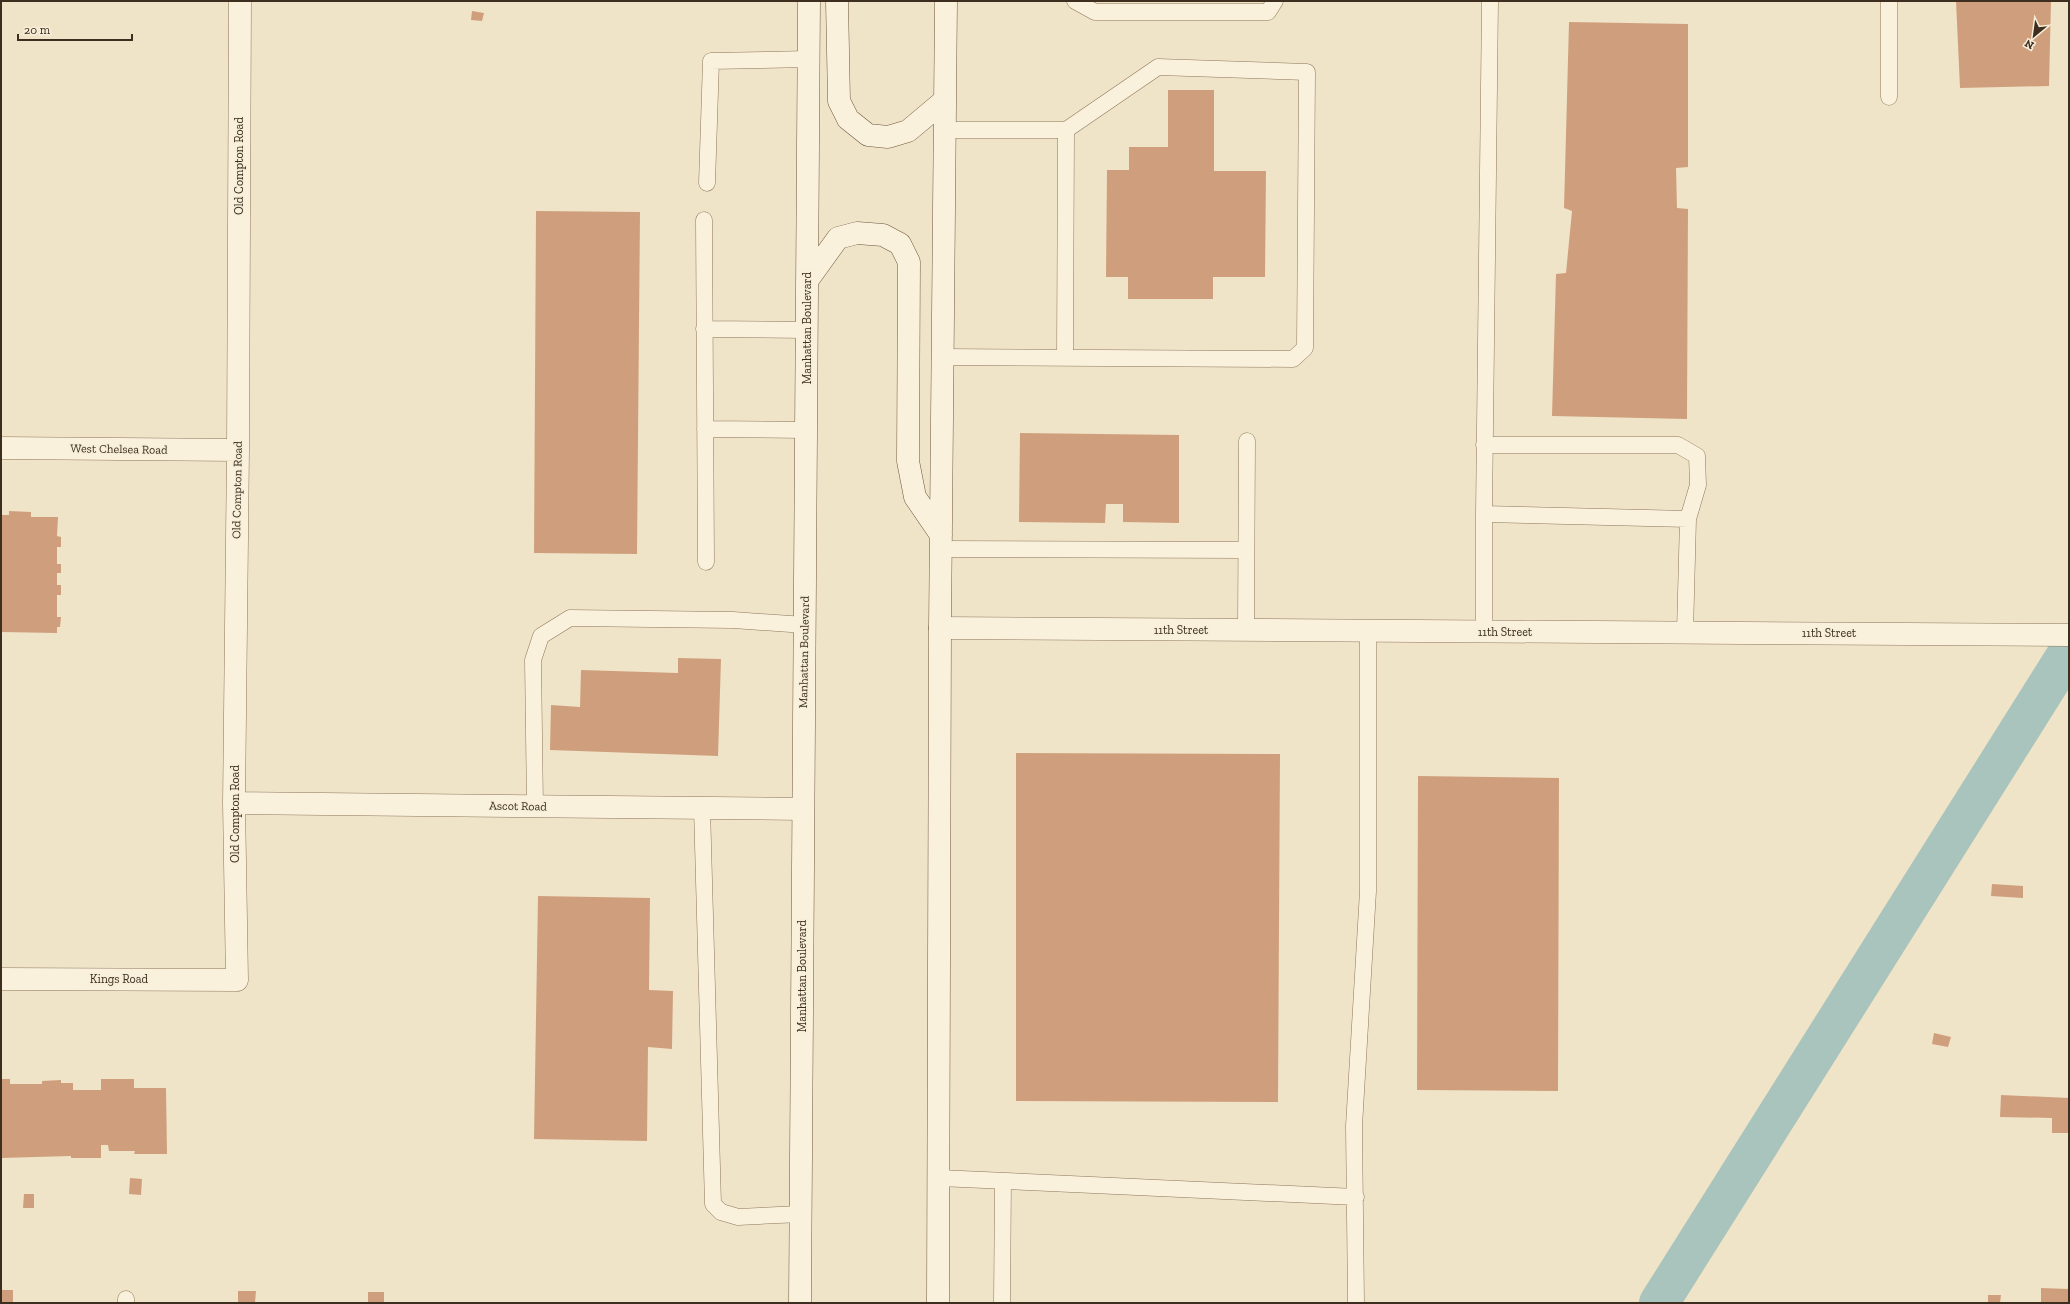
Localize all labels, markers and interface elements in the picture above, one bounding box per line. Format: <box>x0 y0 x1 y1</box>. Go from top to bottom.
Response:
scale bar <box>18 16 132 42</box>
north arrow <box>2014 16 2054 56</box>
text: 20 m <box>24 23 51 37</box>
text: N <box>2022 36 2036 52</box>
street label: Old Compton Road <box>232 117 246 215</box>
street label: Manhattan Boulevard <box>800 271 814 384</box>
street label: Old Compton Road <box>229 440 245 539</box>
street label: West Chelsea Road <box>70 441 168 457</box>
street label: Manhattan Boulevard <box>796 595 812 708</box>
street label: 11th Street <box>1154 623 1209 637</box>
street label: 11th Street <box>1478 625 1533 639</box>
street label: 11th Street <box>1802 626 1857 640</box>
street label: Old Compton Road <box>228 765 242 863</box>
street label: Ascot Road <box>489 798 547 814</box>
street label: Manhattan Boulevard <box>795 919 809 1032</box>
street label: Kings Road <box>90 972 149 986</box>

